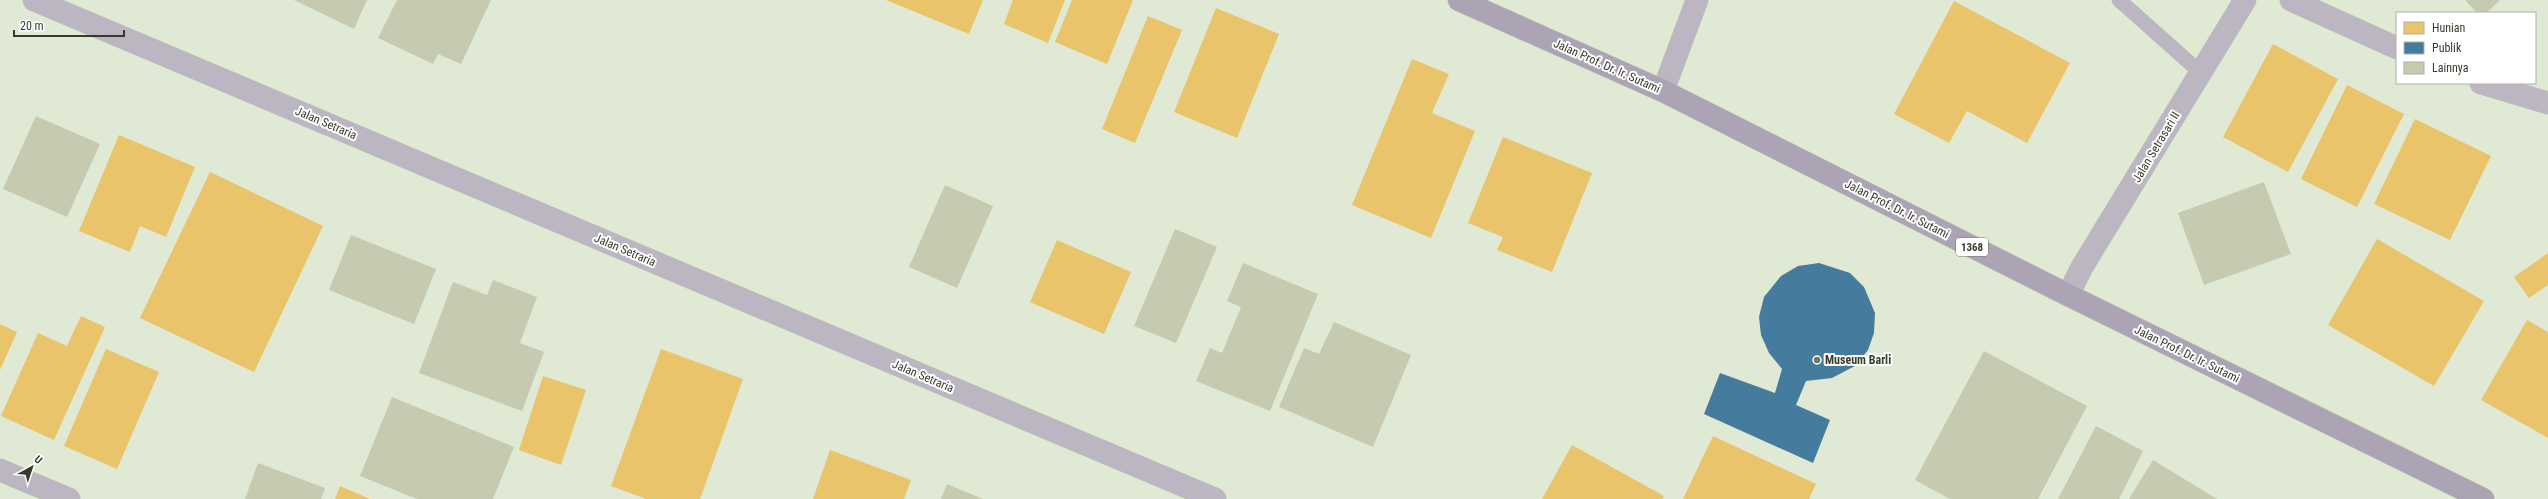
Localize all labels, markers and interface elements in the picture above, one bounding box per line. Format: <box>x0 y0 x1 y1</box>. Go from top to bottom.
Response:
scale bar <box>14 12 124 38</box>
legend <box>2396 12 2536 84</box>
text: 20 m <box>20 19 44 33</box>
text: Hunian <box>2432 21 2466 35</box>
street label: Jalan Prof. Dr. Ir. Sutami <box>1552 36 1662 96</box>
text: Publik <box>2432 41 2462 55</box>
text: Lainnya <box>2432 61 2469 75</box>
street label: Jalan Setraria <box>293 104 359 142</box>
street label: Jalan Setrasari II <box>2130 109 2182 185</box>
street label: Jalan Prof. Dr. Ir. Sutami <box>1842 177 1952 241</box>
street label: Jalan Setraria <box>592 231 658 269</box>
road number: 1368 <box>1956 238 1988 256</box>
street label: Jalan Prof. Dr. Ir. Sutami <box>2132 322 2242 386</box>
place label: Museum Barli <box>1825 353 1891 367</box>
marker: Museum Barli <box>1812 355 1822 365</box>
street label: Jalan Setraria <box>890 357 956 395</box>
north arrow <box>12 447 52 487</box>
text: U <box>32 453 45 467</box>

